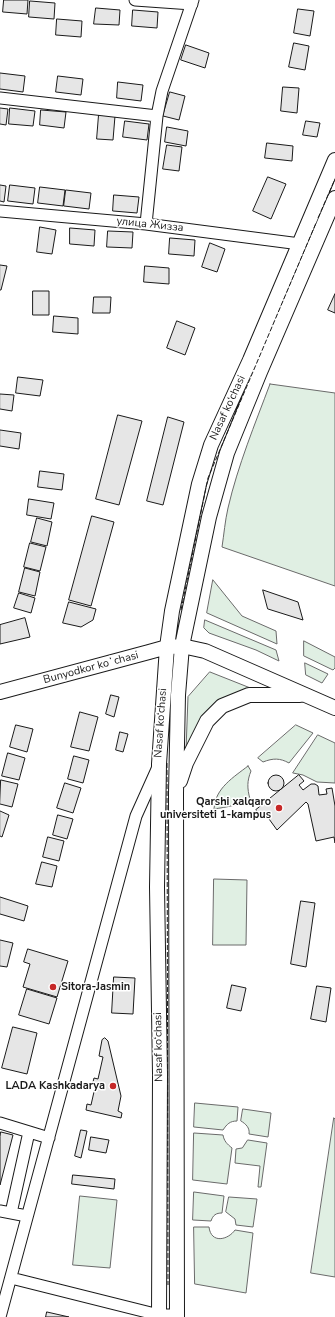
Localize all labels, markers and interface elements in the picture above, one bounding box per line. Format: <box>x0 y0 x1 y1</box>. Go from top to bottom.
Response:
street label: улица Жизза <box>116 215 184 235</box>
street label: Nasaf ko‘chasi <box>207 374 249 442</box>
street label: Bunyodkor koʻchasi <box>42 649 140 687</box>
street label: Nasaf ko‘chasi <box>152 688 170 758</box>
place label: Qarshi xalqaro universiteti 1-kampus <box>160 795 271 821</box>
marker: Qarshi xalqaro universiteti 1-kampus <box>274 803 284 813</box>
place label: Sitora-Jasmin <box>61 980 130 994</box>
marker: Sitora-Jasmin <box>48 982 58 992</box>
street label: Nasaf ko‘chasi <box>152 1012 166 1082</box>
place label: LADA Kashkadarya <box>5 1079 105 1093</box>
marker: LADA Kashkadarya <box>108 1081 118 1091</box>

